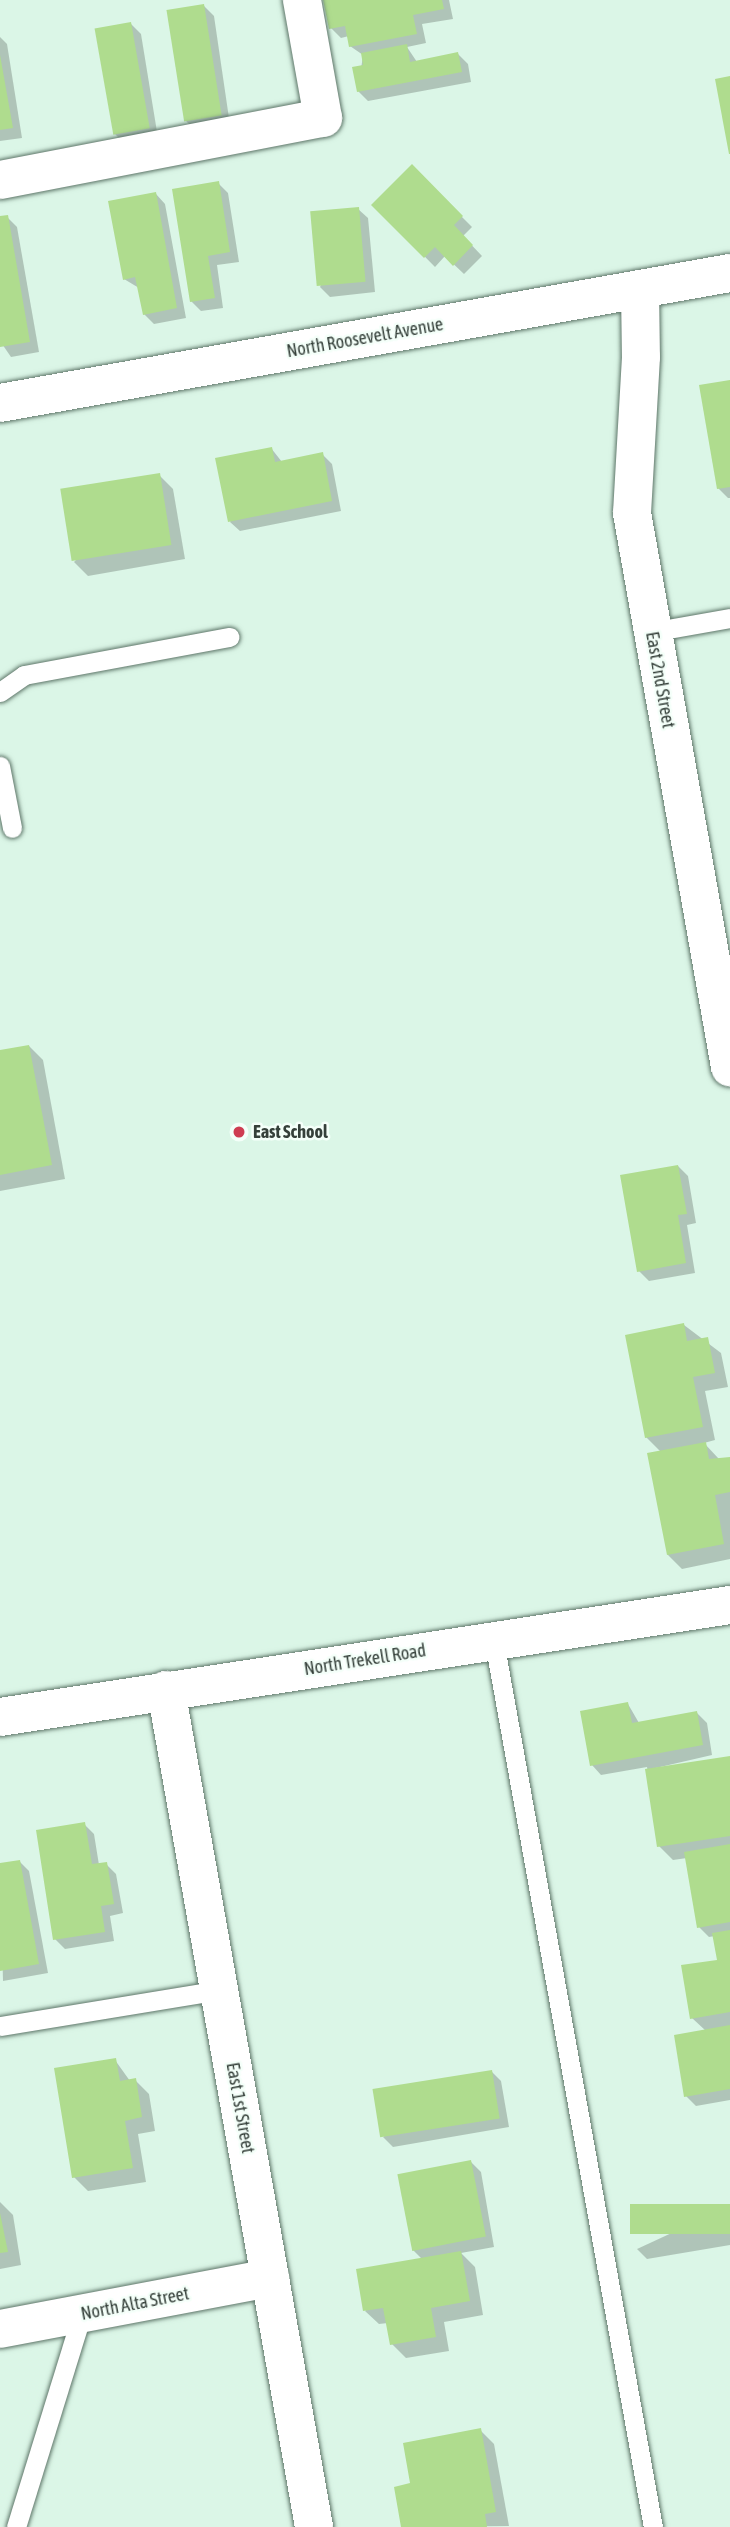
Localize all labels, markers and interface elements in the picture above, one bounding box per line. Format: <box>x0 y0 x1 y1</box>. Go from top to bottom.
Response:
street label: North Roosevelt Avenue <box>285 314 445 362</box>
street label: East 2nd Street <box>641 630 679 730</box>
place label: East School <box>253 1121 328 1143</box>
marker: East School <box>231 1124 247 1140</box>
street label: North Trekell Road <box>303 1640 427 1680</box>
street label: East 1st Street <box>221 2061 259 2155</box>
street label: North Alta Street <box>79 2283 191 2325</box>

